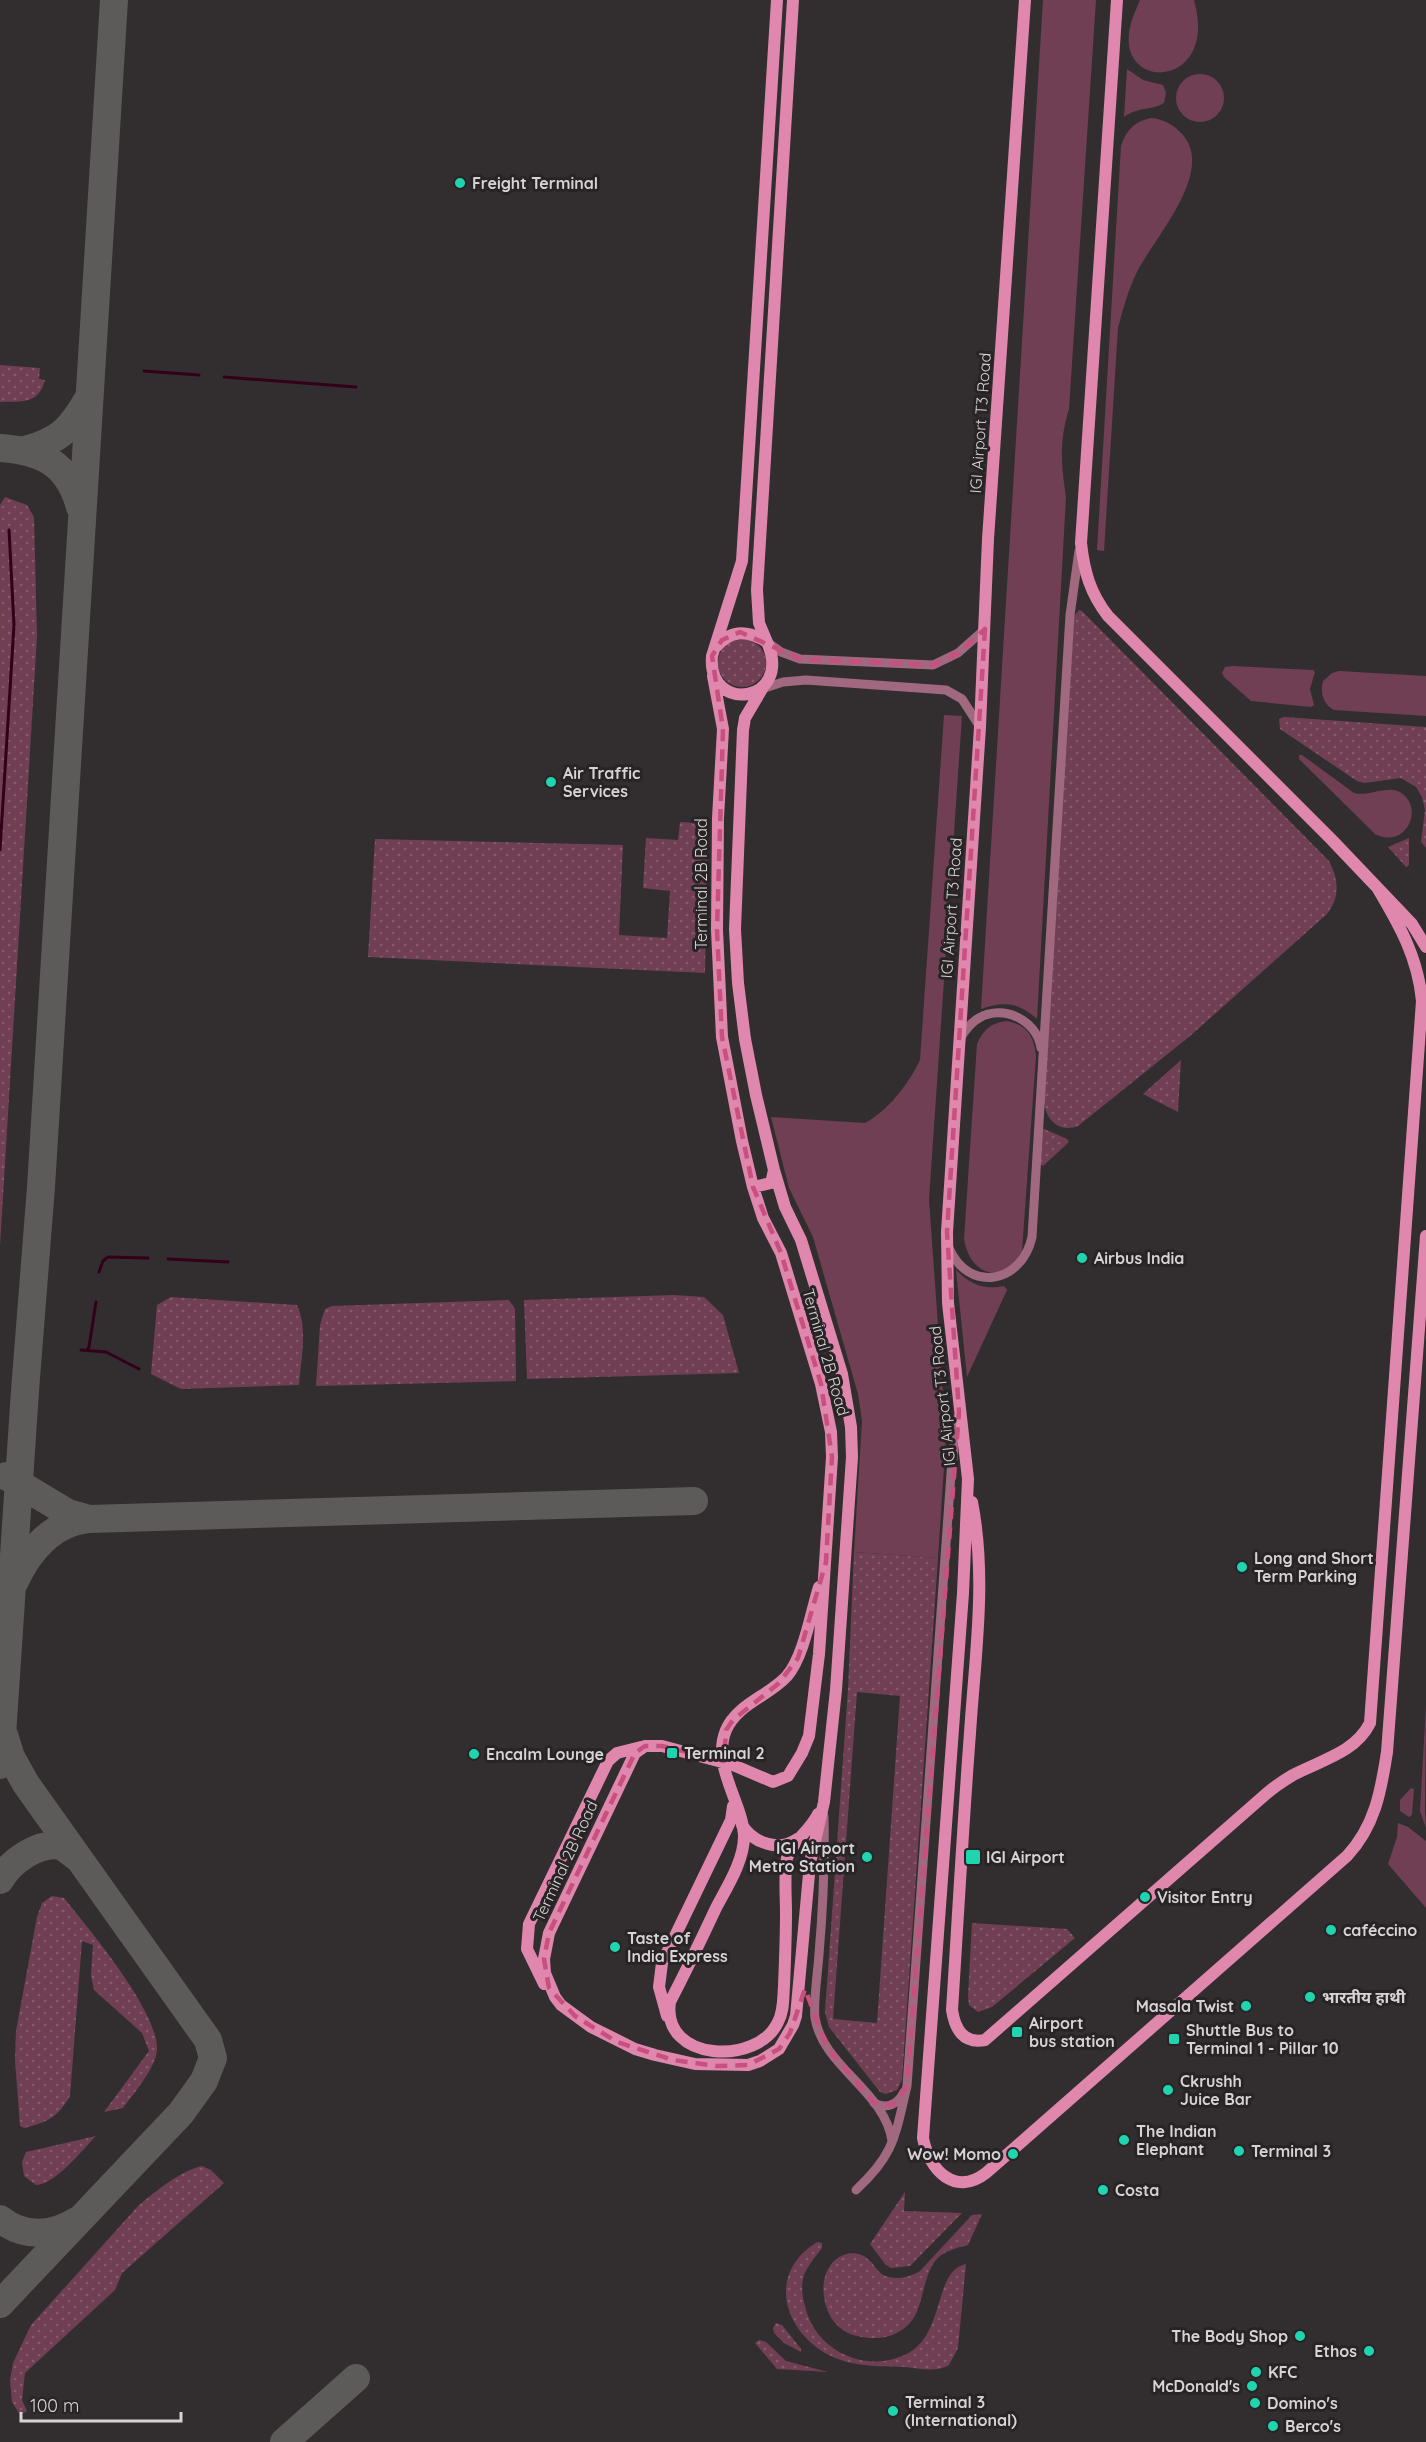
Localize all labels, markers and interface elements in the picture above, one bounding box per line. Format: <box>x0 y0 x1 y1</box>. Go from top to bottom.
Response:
place label: Freight Terminal <box>472 173 598 193</box>
marker: Freight Terminal <box>453 176 467 190</box>
street label: IGI Airport T3 Road <box>965 352 995 494</box>
place label: Air Traffic Services <box>563 763 640 801</box>
marker: Air Traffic Services <box>544 775 558 789</box>
street label: Terminal 2B Road <box>691 818 711 950</box>
street label: IGI Airport T3 Road <box>936 837 966 979</box>
place label: Airbus India <box>1094 1248 1184 1268</box>
marker: Airbus India <box>1075 1251 1089 1265</box>
street label: Terminal 2B Road <box>798 1286 854 1418</box>
street label: IGI Airport T3 Road <box>925 1325 959 1467</box>
place label: Long and Short Term Parking <box>1254 1548 1374 1586</box>
marker: Long and Short Term Parking <box>1235 1560 1249 1574</box>
place label: Terminal 2 <box>684 1743 765 1763</box>
place label: Encalm Lounge <box>486 1744 604 1764</box>
marker: Terminal 2 <box>665 1746 679 1760</box>
marker: Encalm Lounge <box>467 1747 481 1761</box>
street label: Terminal 2B Road <box>528 1797 602 1925</box>
place label: IGI Airport Metro Station <box>749 1838 855 1876</box>
place label: IGI Airport <box>986 1847 1065 1867</box>
marker: IGI Airport <box>964 1848 982 1866</box>
marker: IGI Airport Metro Station <box>860 1850 874 1864</box>
place label: Visitor Entry <box>1157 1887 1253 1907</box>
marker: Visitor Entry <box>1138 1890 1152 1904</box>
place label: caféccino <box>1343 1920 1417 1940</box>
marker: caféccino <box>1324 1923 1338 1937</box>
place label: Taste of India Express <box>627 1928 728 1966</box>
marker: Taste of India Express <box>608 1940 622 1954</box>
place label: भारतीय हाथी <box>1322 1987 1406 2007</box>
marker: भारतीय हाथी <box>1303 1990 1317 2004</box>
place label: Masala Twist <box>1136 1996 1234 2016</box>
marker: Masala Twist <box>1239 1999 1253 2013</box>
place label: Airport bus station <box>1029 2013 1115 2051</box>
place label: Shuttle Bus to Terminal 1 - Pillar 10 <box>1186 2020 1339 2058</box>
marker: Airport bus station <box>1010 2025 1024 2039</box>
marker: Shuttle Bus to Terminal 1 - Pillar 10 <box>1167 2032 1181 2046</box>
place label: Ckrushh Juice Bar <box>1180 2071 1252 2109</box>
marker: Ckrushh Juice Bar <box>1161 2083 1175 2097</box>
place label: The Indian Elephant <box>1136 2121 1217 2159</box>
marker: The Indian Elephant <box>1117 2133 1131 2147</box>
place label: Terminal 3 <box>1251 2141 1331 2161</box>
place label: Wow! Momo <box>907 2144 1001 2164</box>
marker: Terminal 3 <box>1232 2144 1246 2158</box>
marker: Wow! Momo <box>1006 2147 1020 2161</box>
place label: Costa <box>1115 2180 1159 2200</box>
marker: Costa <box>1096 2183 1110 2197</box>
place label: The Body Shop <box>1171 2326 1288 2346</box>
marker: The Body Shop <box>1293 2329 1307 2343</box>
place label: Ethos <box>1314 2341 1357 2361</box>
marker: Ethos <box>1362 2344 1376 2358</box>
place label: KFC <box>1268 2362 1297 2382</box>
marker: KFC <box>1249 2365 1263 2379</box>
place label: McDonald's <box>1152 2376 1240 2396</box>
marker: McDonald's <box>1245 2379 1259 2393</box>
scale bar <box>21 2385 182 2423</box>
place label: Terminal 3 (International) <box>905 2392 1017 2430</box>
place label: Domino's <box>1267 2393 1338 2413</box>
text: 100 m <box>30 2394 79 2417</box>
marker: Domino's <box>1248 2396 1262 2410</box>
marker: Terminal 3 (International) <box>886 2404 900 2418</box>
place label: Berco's <box>1285 2416 1341 2436</box>
marker: Berco's <box>1266 2419 1280 2433</box>

